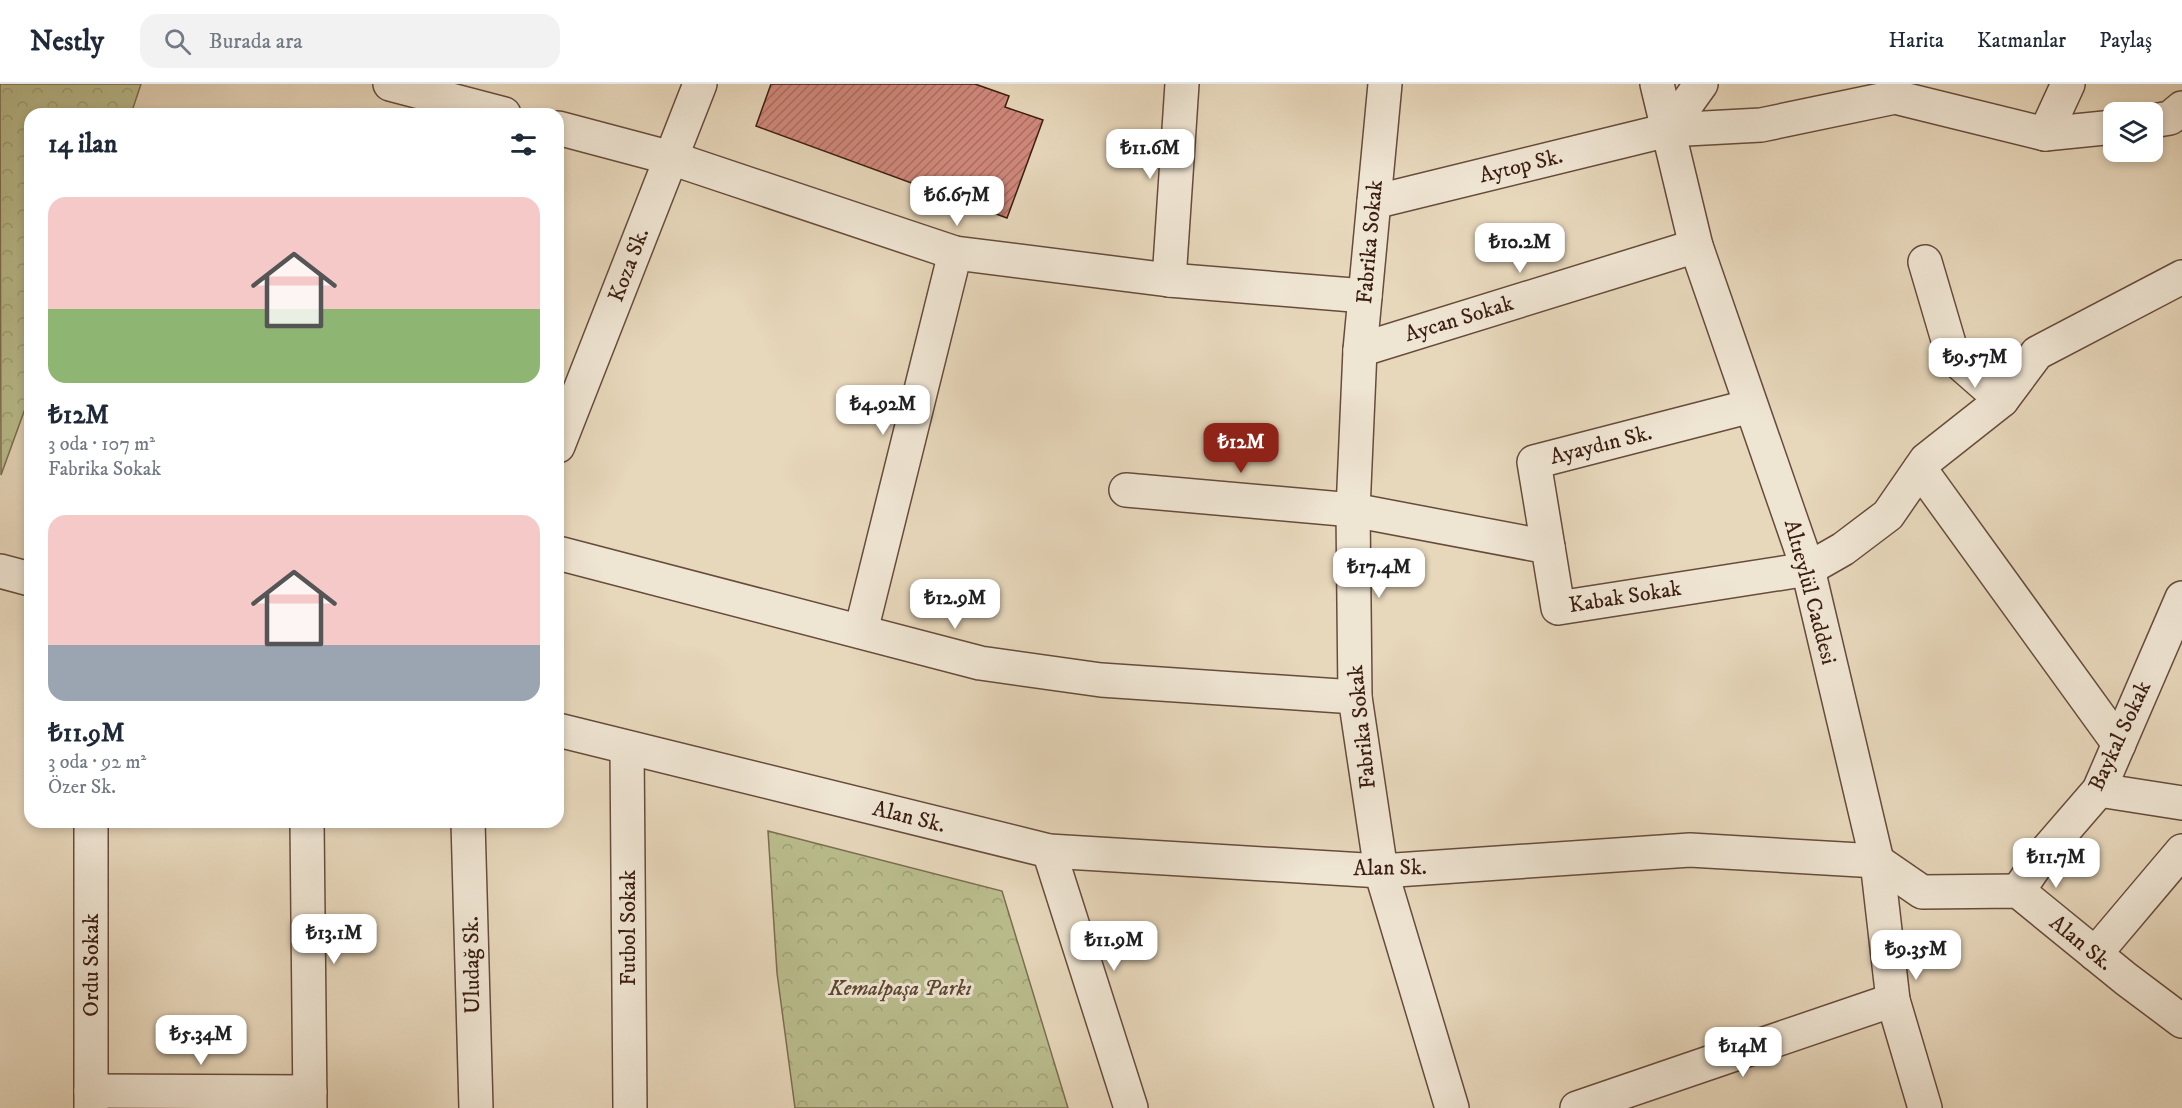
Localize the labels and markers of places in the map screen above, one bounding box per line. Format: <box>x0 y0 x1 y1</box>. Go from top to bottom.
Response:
pin: ₺11.6M <box>1101 129 1199 180</box>
pin: ₺6.67M <box>908 176 1006 227</box>
pin: ₺10.2M <box>1471 223 1569 274</box>
pin: ₺9.57M <box>1926 338 2024 389</box>
pin: ₺4.92M <box>834 385 932 436</box>
pin: ₺12M <box>1205 423 1277 474</box>
pin: ₺17.4M <box>1330 548 1428 599</box>
pin: ₺12.9M <box>906 579 1004 630</box>
pin: ₺11.7M <box>2007 838 2105 889</box>
pin: ₺13.1M <box>285 914 383 965</box>
pin: ₺11.9M <box>1065 921 1163 972</box>
pin: ₺9.35M <box>1867 930 1965 981</box>
pin: ₺5.34M <box>152 1015 250 1066</box>
pin: ₺14M <box>1707 1027 1779 1078</box>

